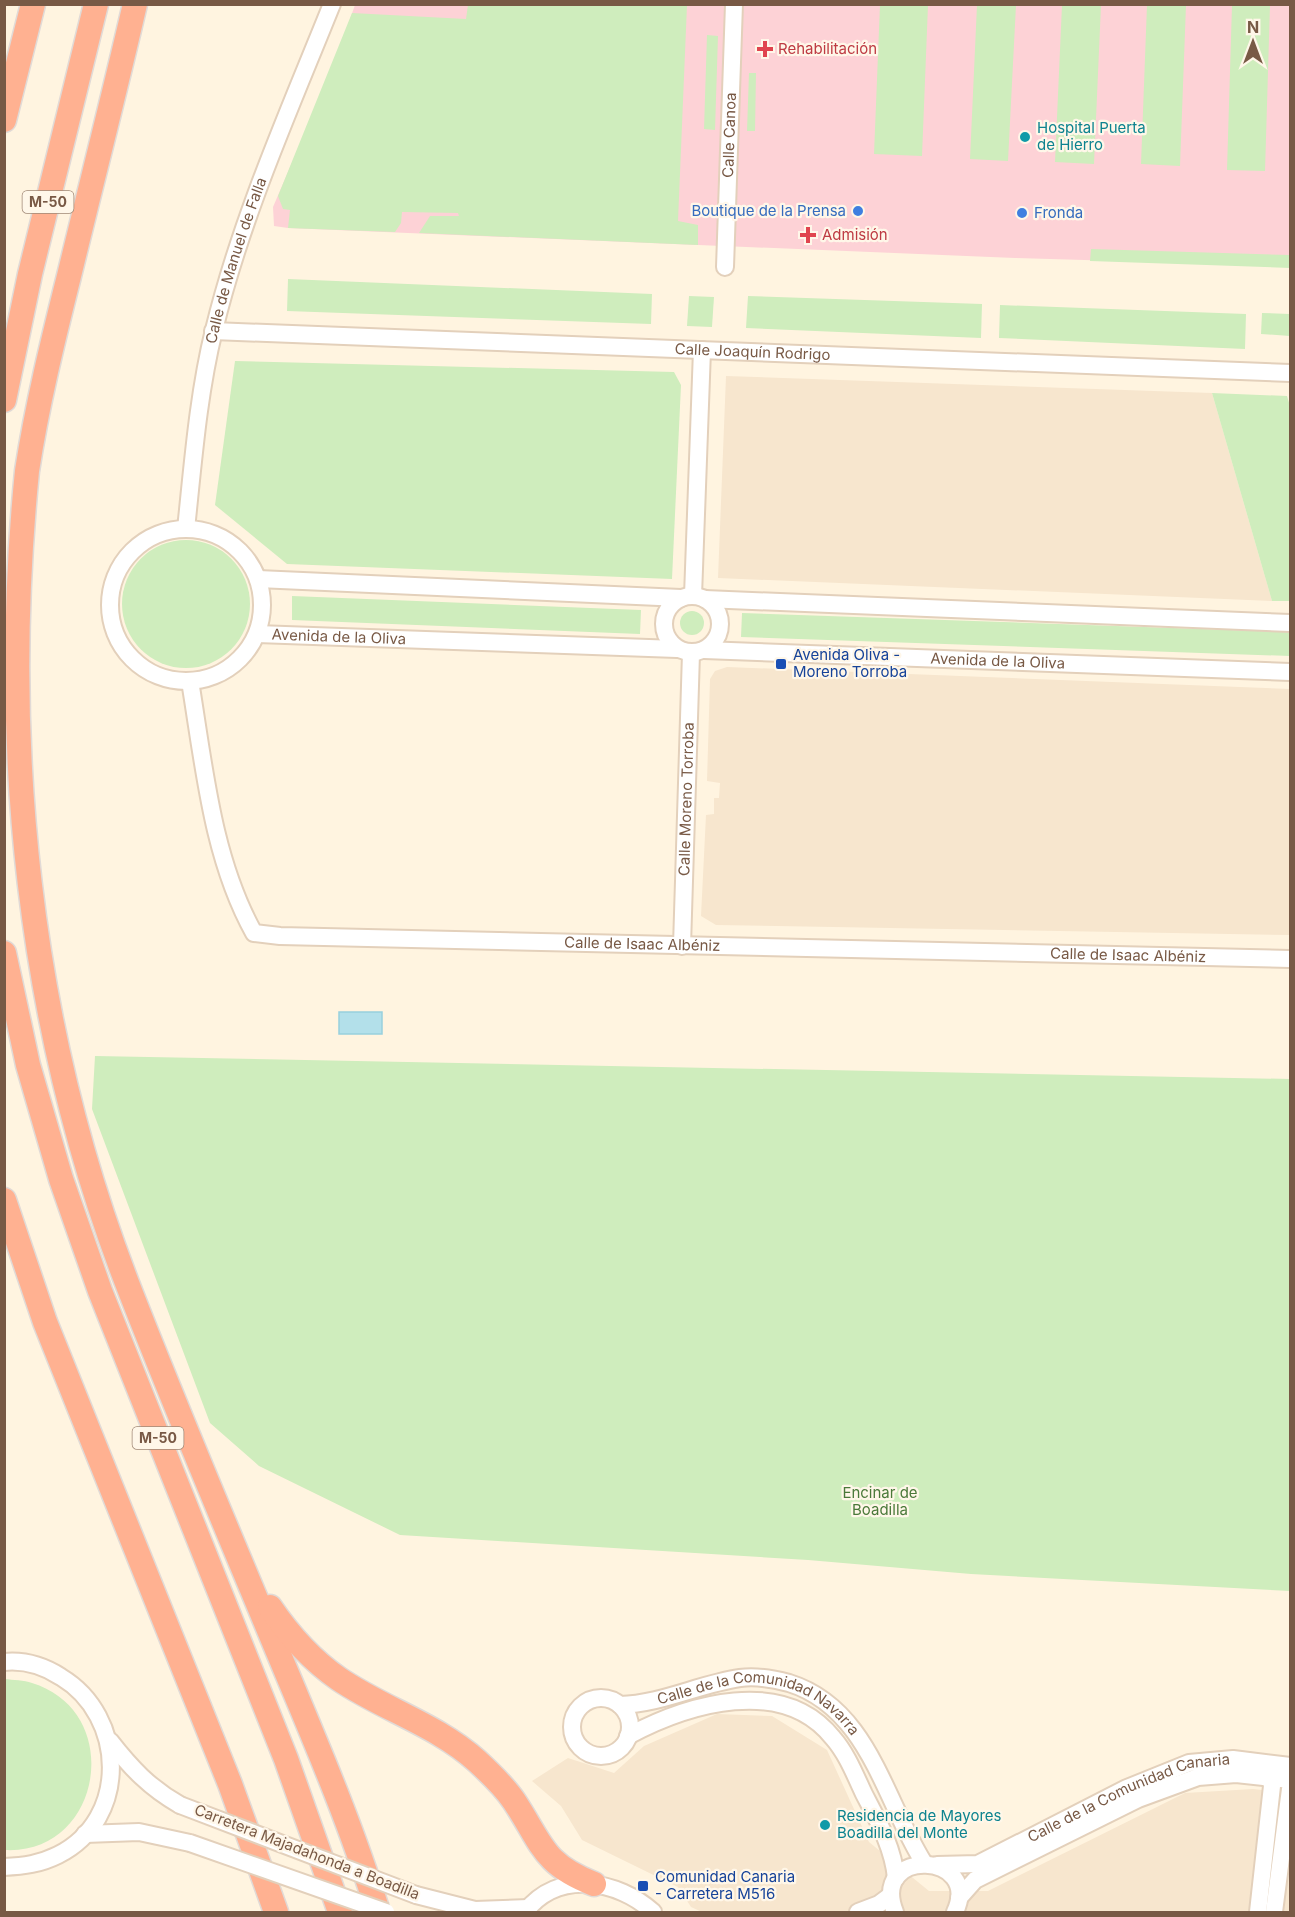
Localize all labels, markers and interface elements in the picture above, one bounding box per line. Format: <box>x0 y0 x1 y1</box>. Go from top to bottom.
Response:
north arrow <box>1223 12 1283 72</box>
text: N <box>1247 17 1259 37</box>
place label: Rehabilitación <box>778 39 877 58</box>
marker: Rehabilitación <box>756 40 774 58</box>
street label: Calle Canoa <box>718 92 740 178</box>
place label: Hospital Puerta de Hierro <box>1037 118 1146 154</box>
marker: Hospital Puerta de Hierro <box>1018 130 1032 144</box>
street label: Calle de Manuel de Falla <box>201 175 270 345</box>
road number: M-50 <box>22 191 74 213</box>
place label: Boutique de la Prensa <box>691 201 846 220</box>
place label: Fronda <box>1034 203 1083 222</box>
marker: Boutique de la Prensa <box>851 204 865 218</box>
marker: Fronda <box>1015 206 1029 220</box>
place label: Admisión <box>822 225 888 244</box>
marker: Admisión <box>799 226 817 244</box>
street label: Calle Joaquín Rodrigo <box>674 339 831 364</box>
street label: Avenida de la Oliva <box>271 625 407 648</box>
place label: Avenida Oliva - Moreno Torroba <box>793 645 907 681</box>
street label: Avenida de la Oliva <box>930 649 1065 673</box>
marker: Avenida Oliva - Moreno Torroba <box>774 657 788 671</box>
street label: Calle Moreno Torroba <box>674 722 698 876</box>
street label: Calle de Isaac Albéniz <box>564 932 721 955</box>
street label: Calle de Isaac Albéniz <box>1050 944 1206 966</box>
road number: M-50 <box>132 1427 184 1449</box>
park label: Encinar de Boadilla <box>842 1483 918 1519</box>
street label: Calle de la Comunidad Navarra <box>655 1667 864 1739</box>
street label: Calle de la Comunidad Canaria <box>1024 1749 1231 1846</box>
street label: Carretera Majadahonda a Boadilla <box>192 1800 423 1903</box>
place label: Residencia de Mayores Boadilla del Monte <box>837 1806 1002 1842</box>
marker: Residencia de Mayores Boadilla del Monte <box>818 1818 832 1832</box>
place label: Comunidad Canaria - Carretera M516 <box>655 1867 795 1903</box>
marker: Comunidad Canaria - Carretera M516 <box>636 1879 650 1893</box>

